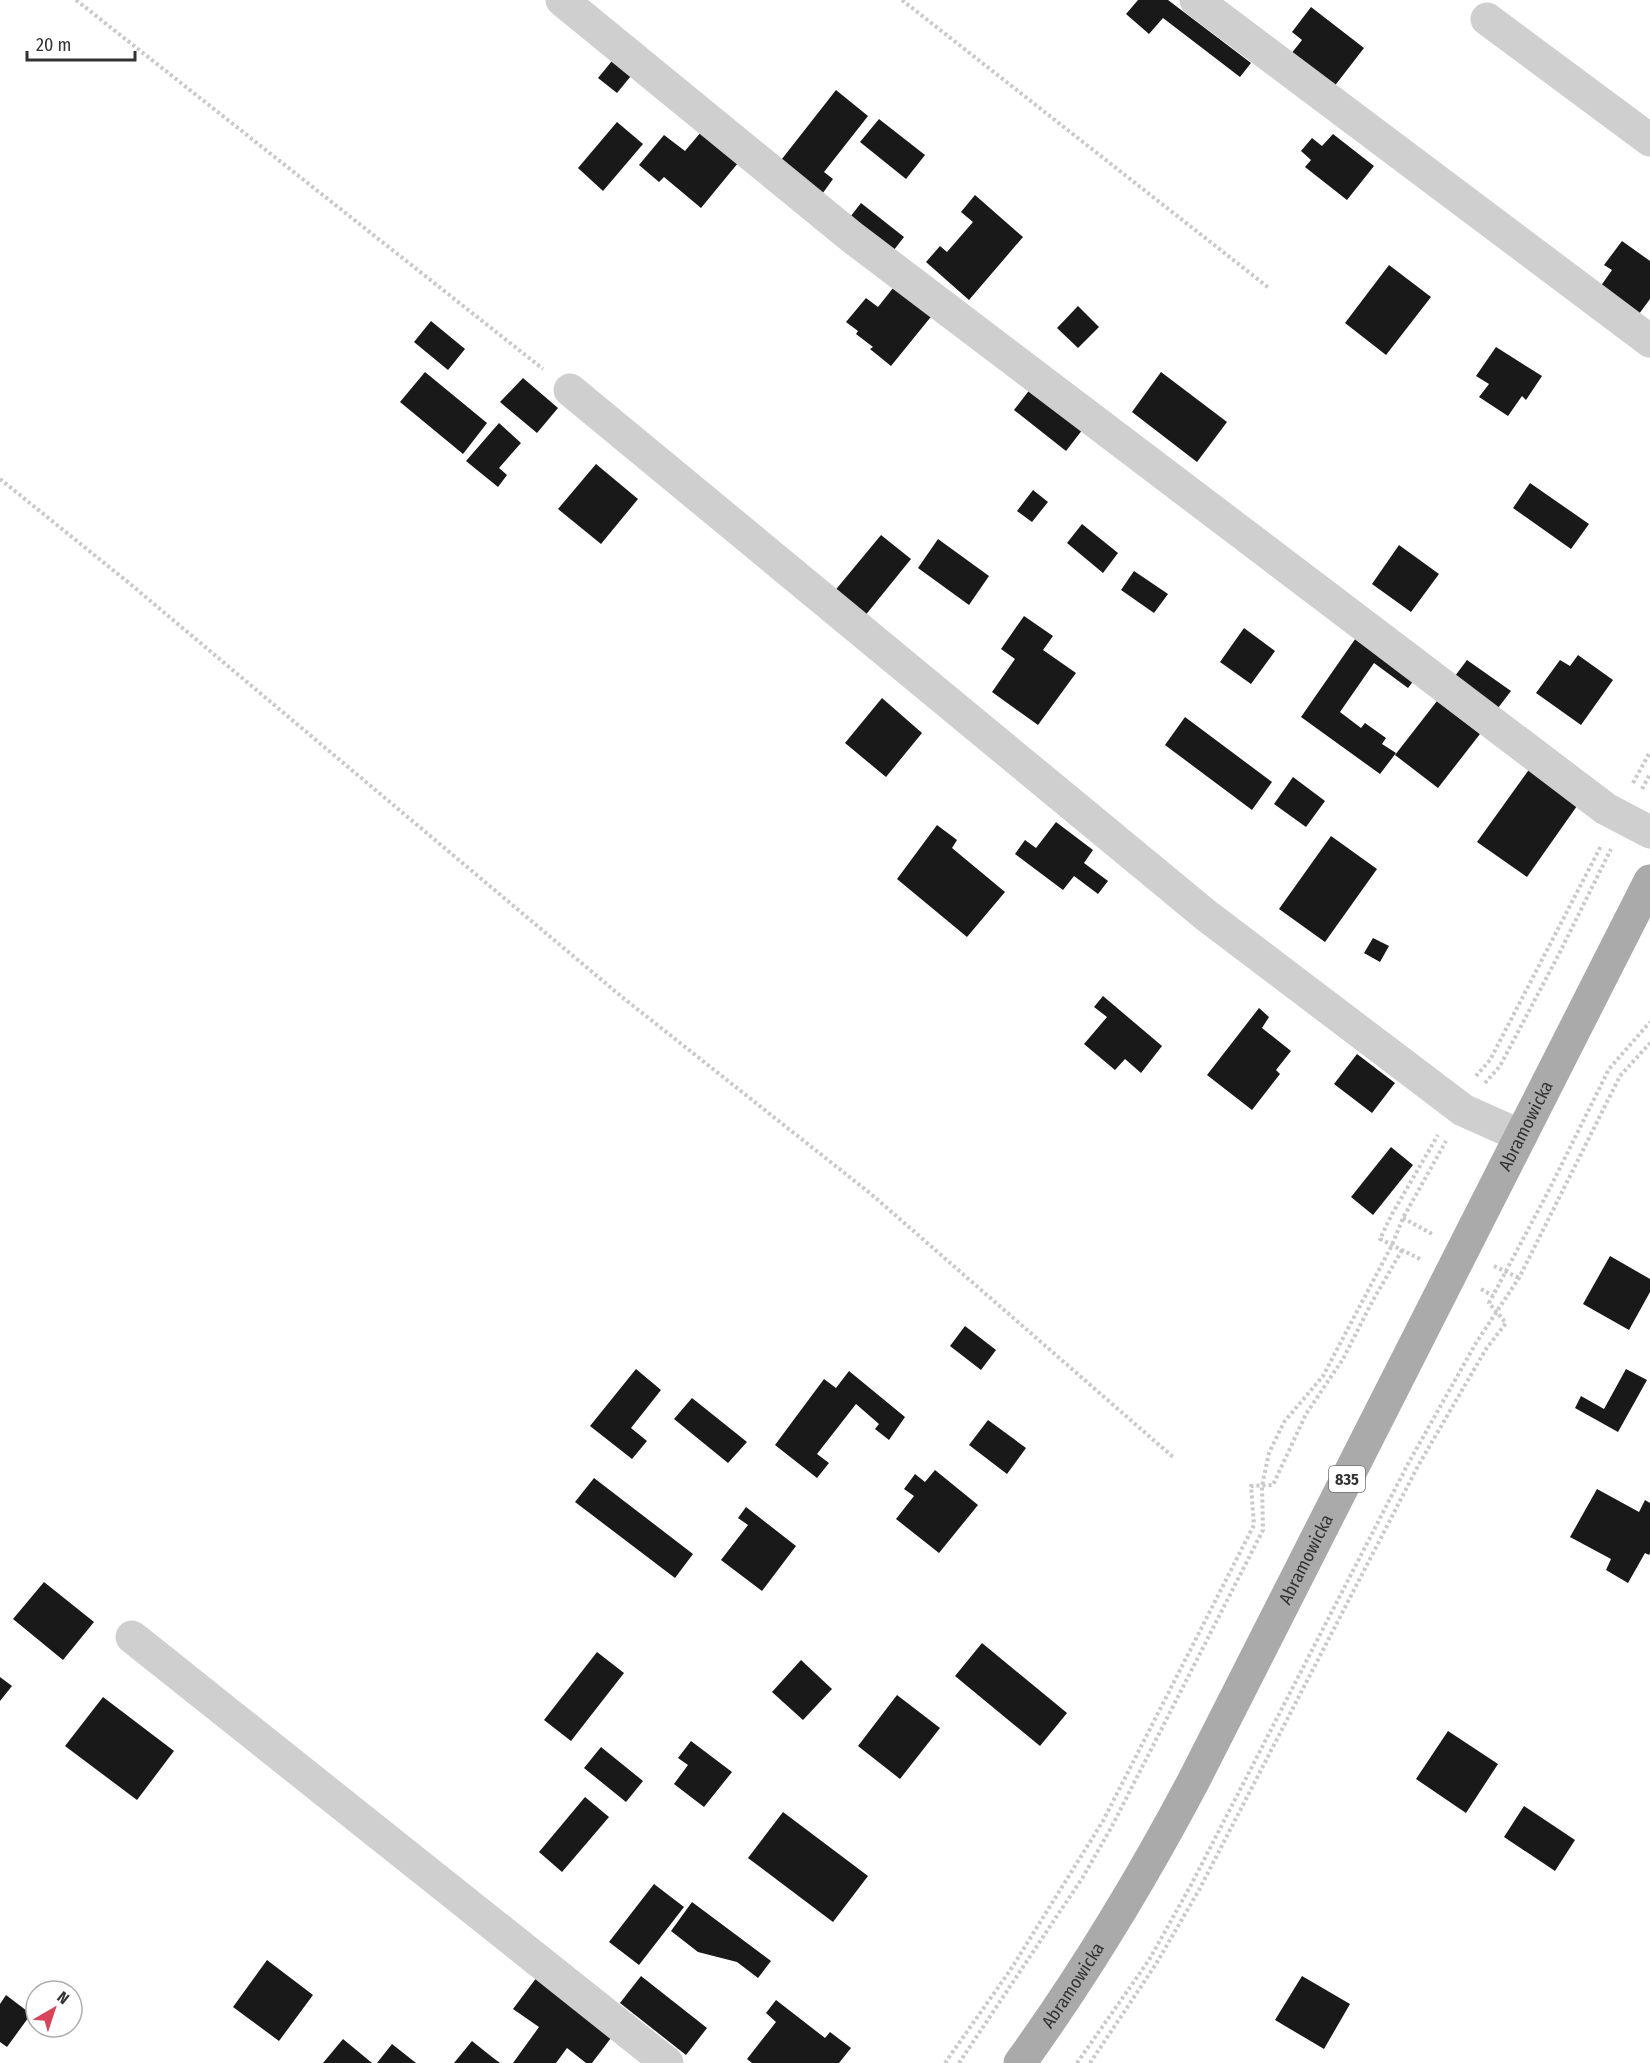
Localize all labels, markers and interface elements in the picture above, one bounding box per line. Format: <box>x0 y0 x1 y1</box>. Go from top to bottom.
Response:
scale bar <box>27 24 135 62</box>
text: 20 m <box>36 34 71 56</box>
street label: Abramowicka <box>1494 1077 1558 1174</box>
road number: 835 <box>1329 1466 1365 1492</box>
street label: Abramowicka <box>1274 1510 1338 1608</box>
street label: Abramowicka <box>1037 1938 1109 2032</box>
north arrow <box>24 1979 84 2039</box>
text: N <box>53 1987 73 2008</box>

